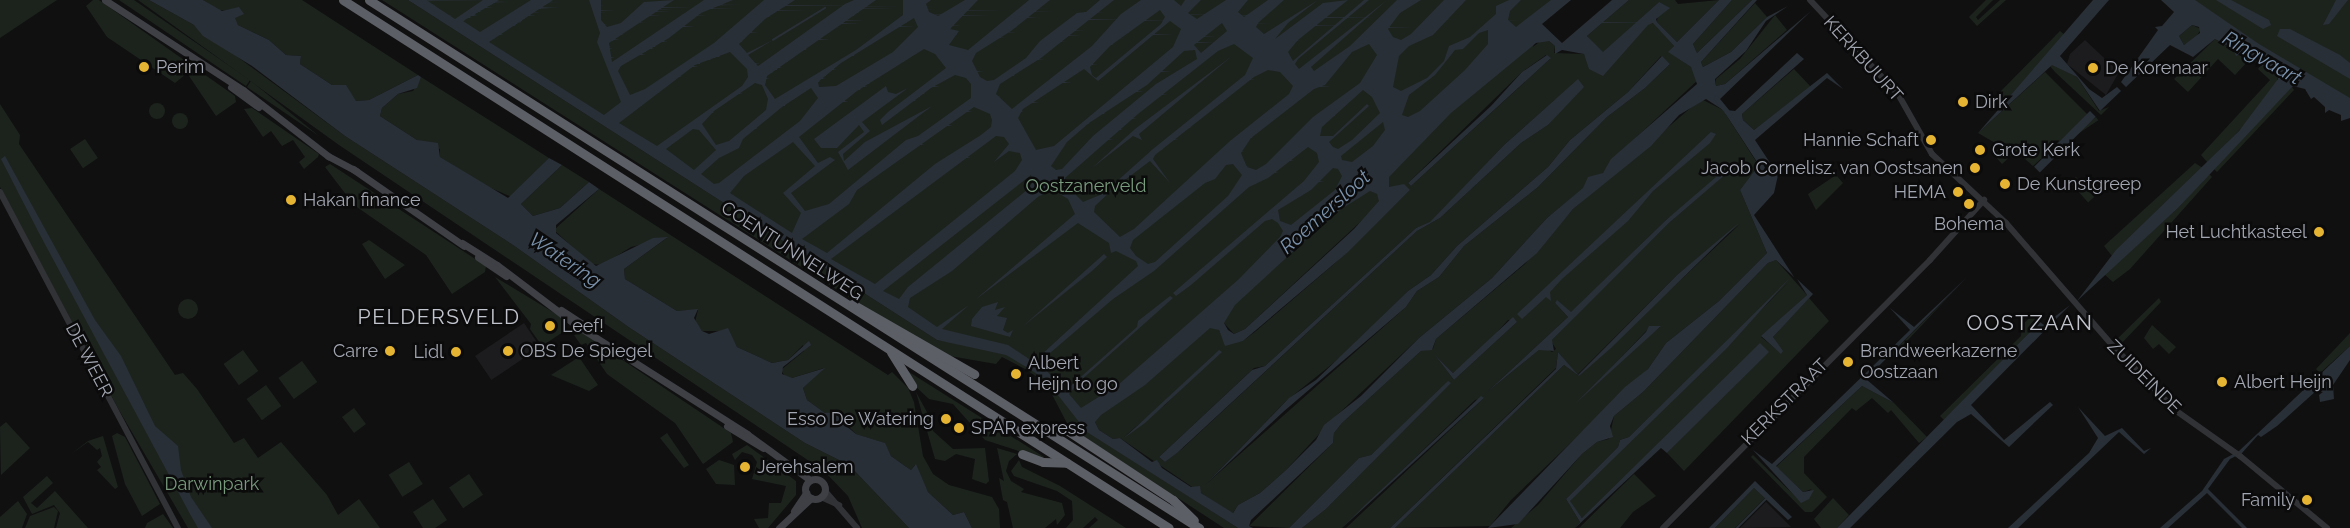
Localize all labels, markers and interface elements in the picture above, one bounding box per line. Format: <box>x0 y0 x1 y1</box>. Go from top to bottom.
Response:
street label: KERKBUURT <box>1819 12 1907 106</box>
water label: Ringvaart <box>2219 26 2305 90</box>
place label: Perim <box>156 56 204 78</box>
place label: De Korenaar <box>2105 57 2208 79</box>
marker: Perim <box>137 60 151 74</box>
marker: De Korenaar <box>2086 61 2100 75</box>
place label: Dirk <box>1975 91 2008 113</box>
marker: Dirk <box>1956 95 1970 109</box>
place label: Hannie Schaft <box>1803 129 1919 151</box>
marker: Hannie Schaft <box>1924 133 1938 147</box>
place label: Grote Kerk <box>1992 139 2080 161</box>
marker: Grote Kerk <box>1973 143 1987 157</box>
place label: Jacob Cornelisz. van Oostsanen <box>1700 157 1963 179</box>
marker: Jacob Cornelisz. van Oostsanen <box>1968 161 1982 175</box>
water label: Roemersloot <box>1275 165 1375 259</box>
place label: De Kunstgreep <box>2017 173 2141 195</box>
park label: Oostzanerveld <box>1026 175 1146 197</box>
marker: De Kunstgreep <box>1998 177 2012 191</box>
place label: HEMA <box>1894 181 1946 203</box>
marker: HEMA <box>1951 185 1965 199</box>
place label: Hakan finance <box>303 189 421 211</box>
marker: Hakan finance <box>284 193 298 207</box>
street label: COENTUNNELWEG <box>717 197 867 305</box>
marker: Bohema <box>1962 197 1976 211</box>
place label: Bohema <box>1934 213 2004 235</box>
place label: Het Luchtkasteel <box>2165 221 2307 243</box>
marker: Het Luchtkasteel <box>2312 225 2326 239</box>
water label: Watering <box>524 227 606 293</box>
district label: PELDERSVELD <box>358 304 520 330</box>
district label: OOSTZAAN <box>1967 310 2093 336</box>
place label: Leef! <box>562 315 604 337</box>
street label: DE WEER <box>60 319 118 401</box>
marker: Leef! <box>543 319 557 333</box>
street label: ZUIDEINDE <box>2103 336 2185 418</box>
place label: Carre <box>333 340 378 362</box>
place label: OBS De Spiegel <box>520 340 652 362</box>
place label: Lidl <box>413 341 444 363</box>
place label: Brandweerkazerne Oostzaan <box>1860 341 2017 384</box>
marker: Carre <box>383 344 397 358</box>
marker: OBS De Spiegel <box>501 344 515 358</box>
marker: Lidl <box>449 345 463 359</box>
place label: Albert Heijn to go <box>1028 353 1118 395</box>
street label: KERKSTRAAT <box>1737 354 1833 450</box>
marker: Brandweerkazerne Oostzaan <box>1841 355 1855 369</box>
marker: Albert Heijn to go <box>1009 367 1023 381</box>
place label: Albert Heijn <box>2234 371 2332 393</box>
marker: Albert Heijn <box>2215 375 2229 389</box>
place label: Esso De Watering <box>786 408 934 430</box>
marker: Esso De Watering <box>939 412 953 426</box>
place label: SPAR express <box>971 417 1085 439</box>
marker: SPAR express <box>952 421 966 435</box>
place label: Jerehsalem <box>757 456 854 478</box>
marker: Jerehsalem <box>738 460 752 474</box>
park label: Darwinpark <box>165 473 259 495</box>
place label: Family <box>2241 489 2295 511</box>
marker: Family <box>2300 493 2314 507</box>

